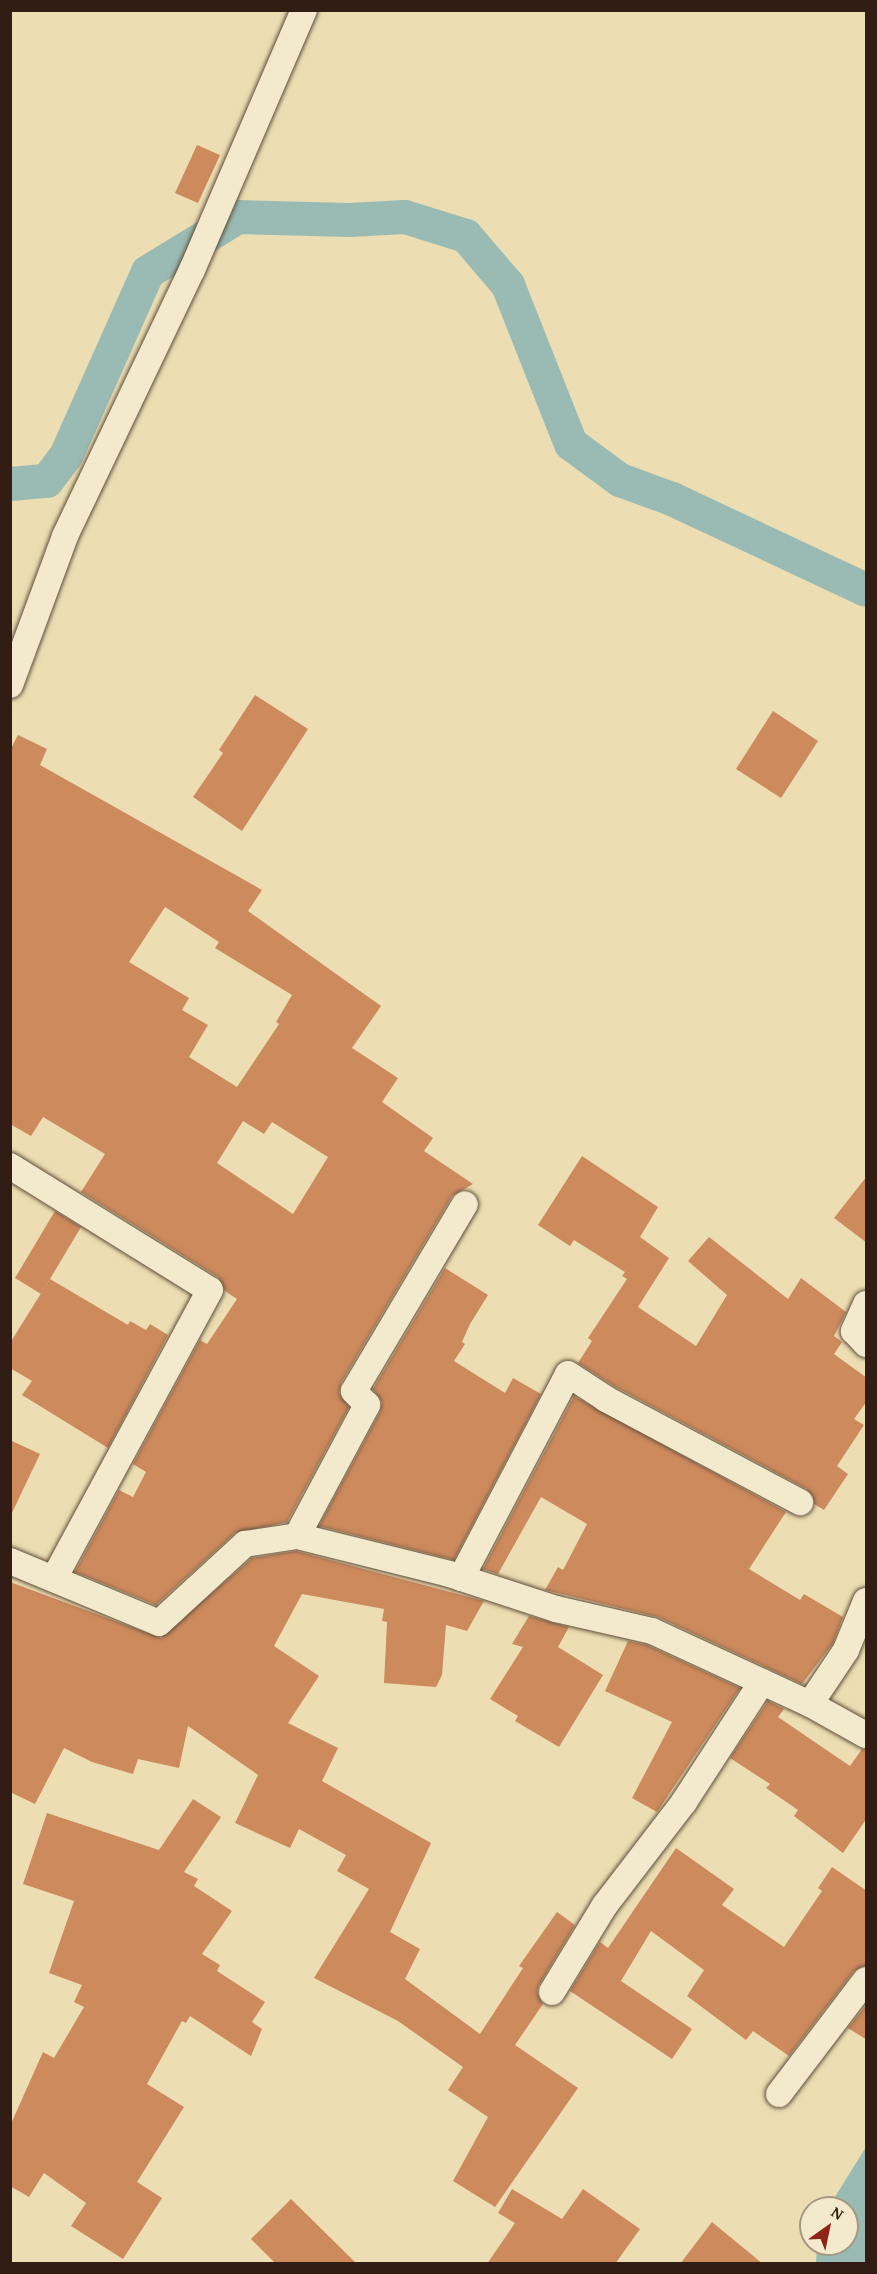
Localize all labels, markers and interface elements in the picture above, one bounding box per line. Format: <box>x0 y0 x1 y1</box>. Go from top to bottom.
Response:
north arrow <box>799 2196 859 2256</box>
text: N <box>827 2200 849 2226</box>

